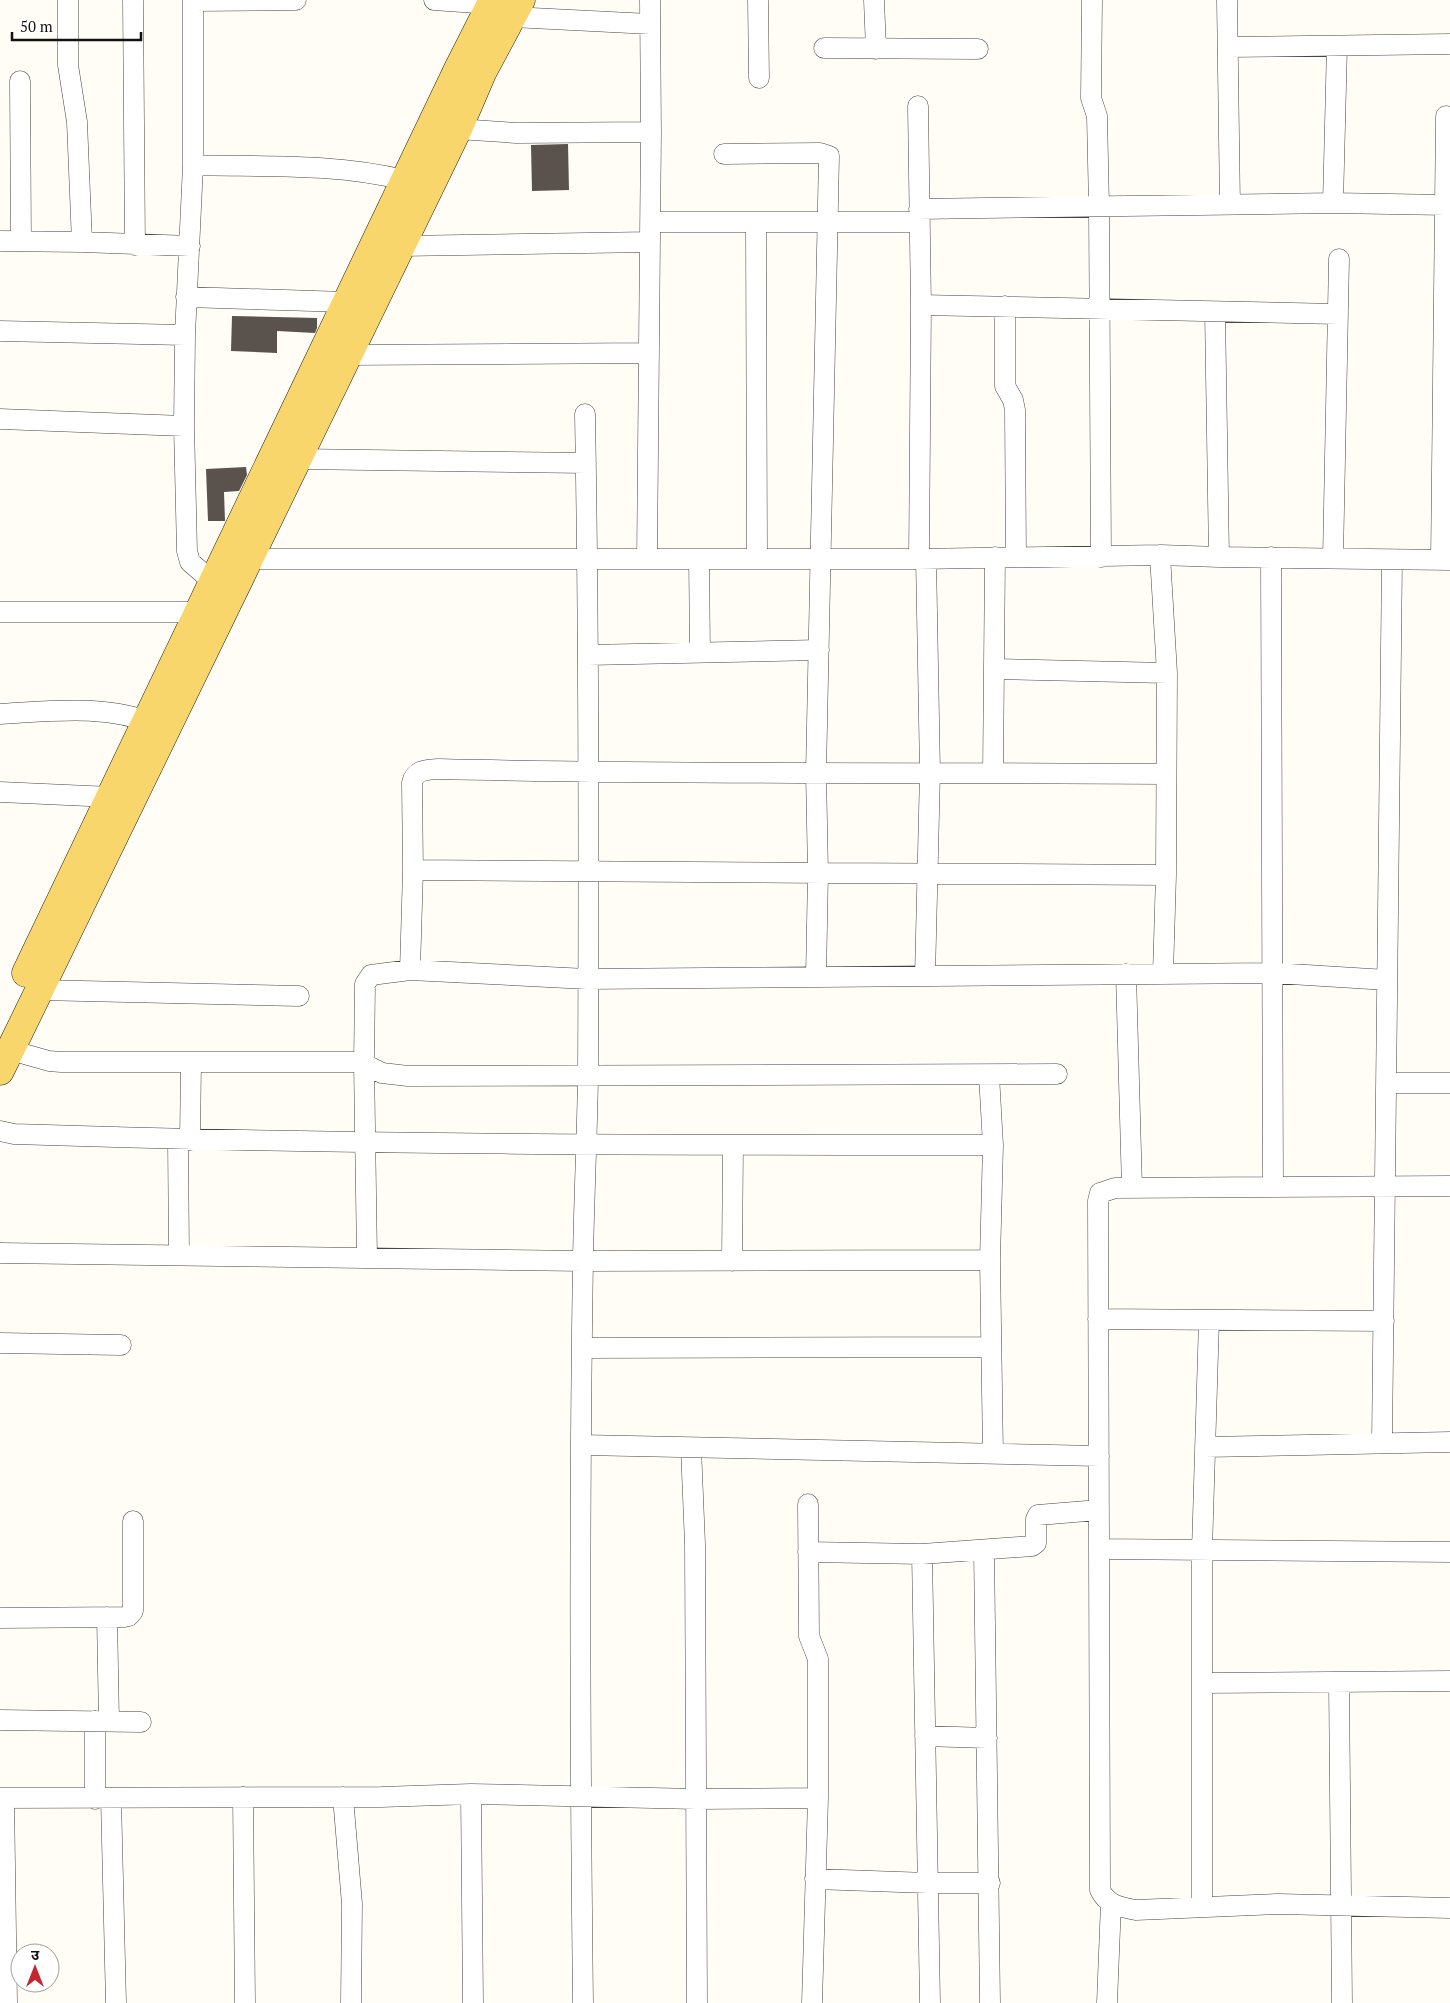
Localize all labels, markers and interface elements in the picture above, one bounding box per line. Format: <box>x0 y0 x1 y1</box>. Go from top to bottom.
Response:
scale bar <box>12 10 141 42</box>
text: 50 m <box>20 16 53 36</box>
north arrow <box>10 1943 60 1993</box>
text: उ <box>31 1945 40 1964</box>

